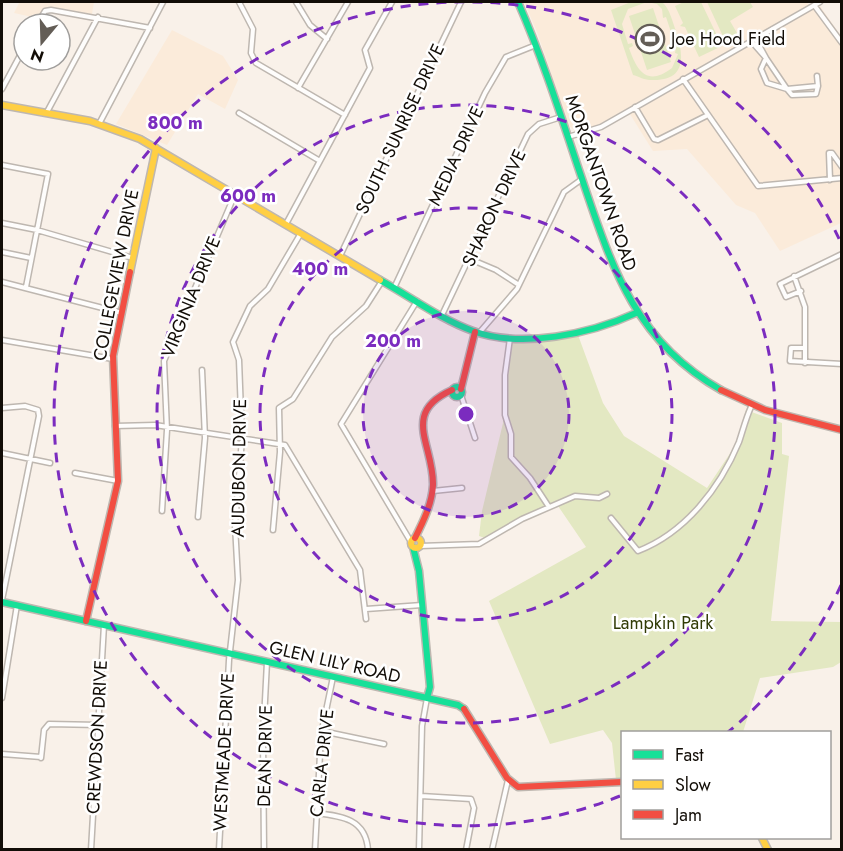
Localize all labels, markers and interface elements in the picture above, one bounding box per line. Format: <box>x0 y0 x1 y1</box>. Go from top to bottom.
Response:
north arrow <box>12 12 72 72</box>
sports icon: Joe Hood Field <box>634 23 666 55</box>
place label: Joe Hood Field <box>669 26 785 52</box>
street label: SOUTH SUNRISE DRIVE <box>349 40 451 218</box>
text: N <box>28 43 47 69</box>
street label: MORGANTOWN ROAD <box>559 92 643 274</box>
street label: MEDIA DRIVE <box>422 102 490 210</box>
text: 800 m <box>147 110 203 136</box>
street label: SHARON DRIVE <box>455 145 533 271</box>
text: 600 m <box>220 183 276 209</box>
street label: COLLEGEVIEW DRIVE <box>87 187 145 363</box>
street label: VIRGINIA DRIVE <box>155 232 227 362</box>
text: 400 m <box>292 256 348 282</box>
text: 200 m <box>365 328 421 354</box>
street label: AUDUBON DRIVE <box>225 398 253 538</box>
centre of rings <box>456 404 476 424</box>
park label: Lampkin Park <box>613 610 713 636</box>
street label: GLEN LILY ROAD <box>267 634 403 690</box>
street label: CREWDSON DRIVE <box>80 659 114 815</box>
street label: WESTMEADE DRIVE <box>207 672 241 832</box>
street label: DEAN DRIVE <box>251 705 279 807</box>
street label: CARLA DRIVE <box>303 708 341 818</box>
legend <box>621 731 831 839</box>
text: Fast <box>675 742 704 768</box>
text: Slow <box>675 772 712 798</box>
text: Jam <box>673 802 702 828</box>

